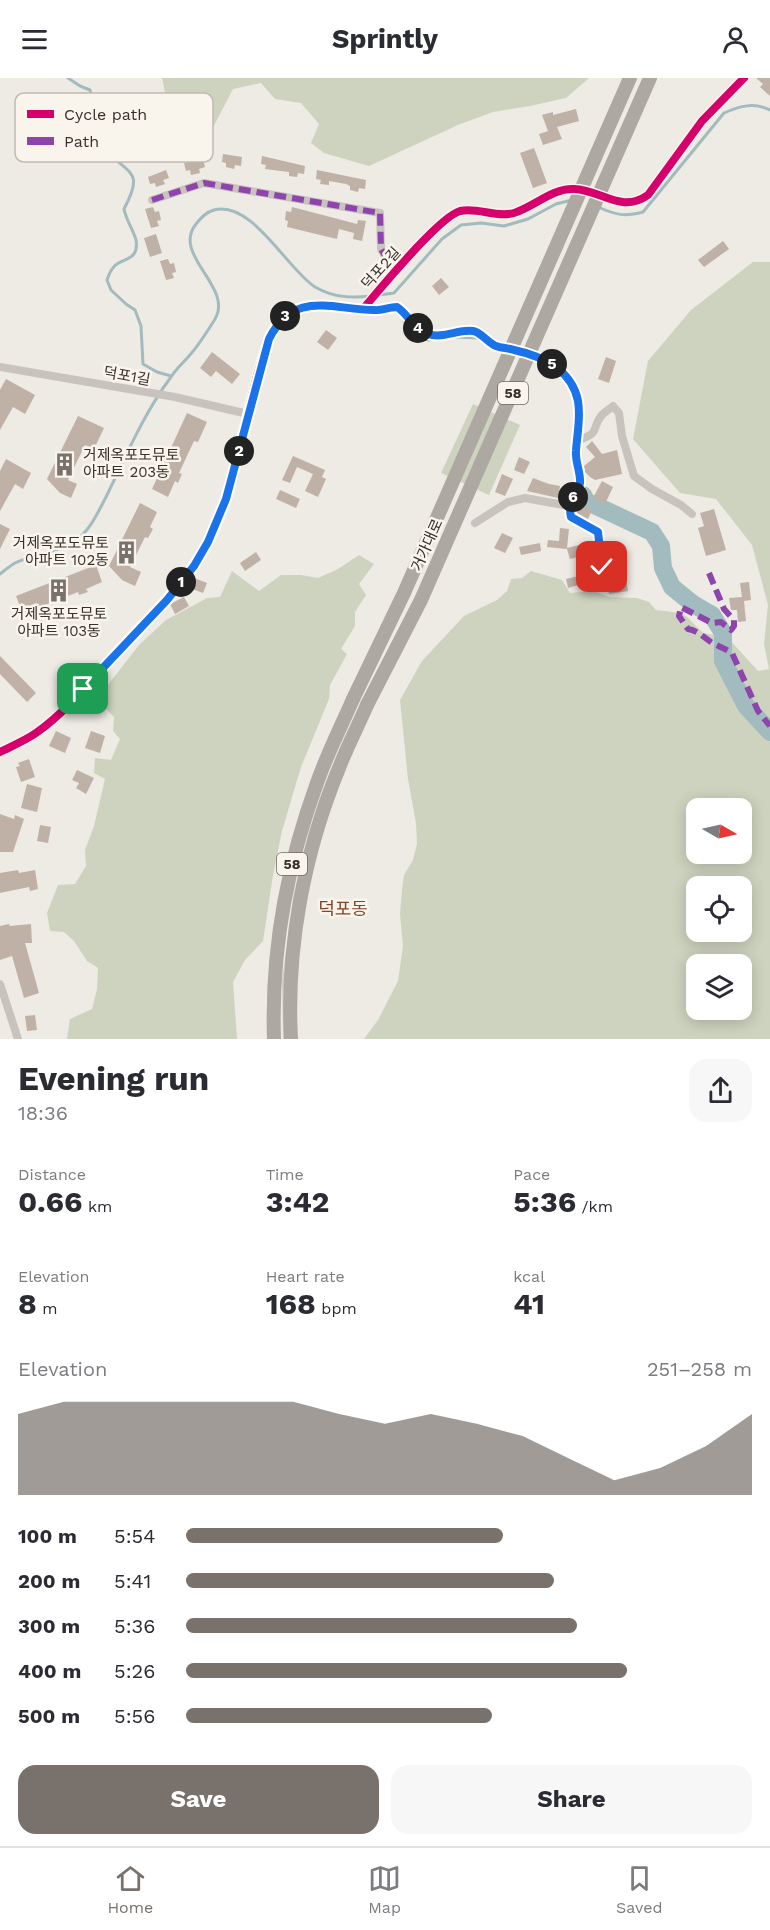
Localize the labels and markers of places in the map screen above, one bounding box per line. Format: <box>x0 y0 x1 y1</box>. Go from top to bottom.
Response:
pin: 3 <box>270 301 300 331</box>
pin: 4 <box>403 313 433 343</box>
pin: 5 <box>537 349 567 379</box>
pin: 2 <box>224 436 254 466</box>
place label: 거제옥포도뮤토 아파트 203동 <box>83 446 180 481</box>
building icon: 거제옥포도뮤토 아파트 203동 <box>52 451 78 477</box>
pin: 6 <box>558 482 588 512</box>
place label: 거제옥포도뮤토 아파트 102동 <box>12 534 109 569</box>
building icon: 거제옥포도뮤토 아파트 102동 <box>114 539 140 565</box>
pin <box>576 541 627 592</box>
pin: 1 <box>166 567 196 597</box>
building icon: 거제옥포도뮤토 아파트 103동 <box>46 577 72 603</box>
place label: 거제옥포도뮤토 아파트 103동 <box>11 605 107 640</box>
pin <box>57 663 108 714</box>

